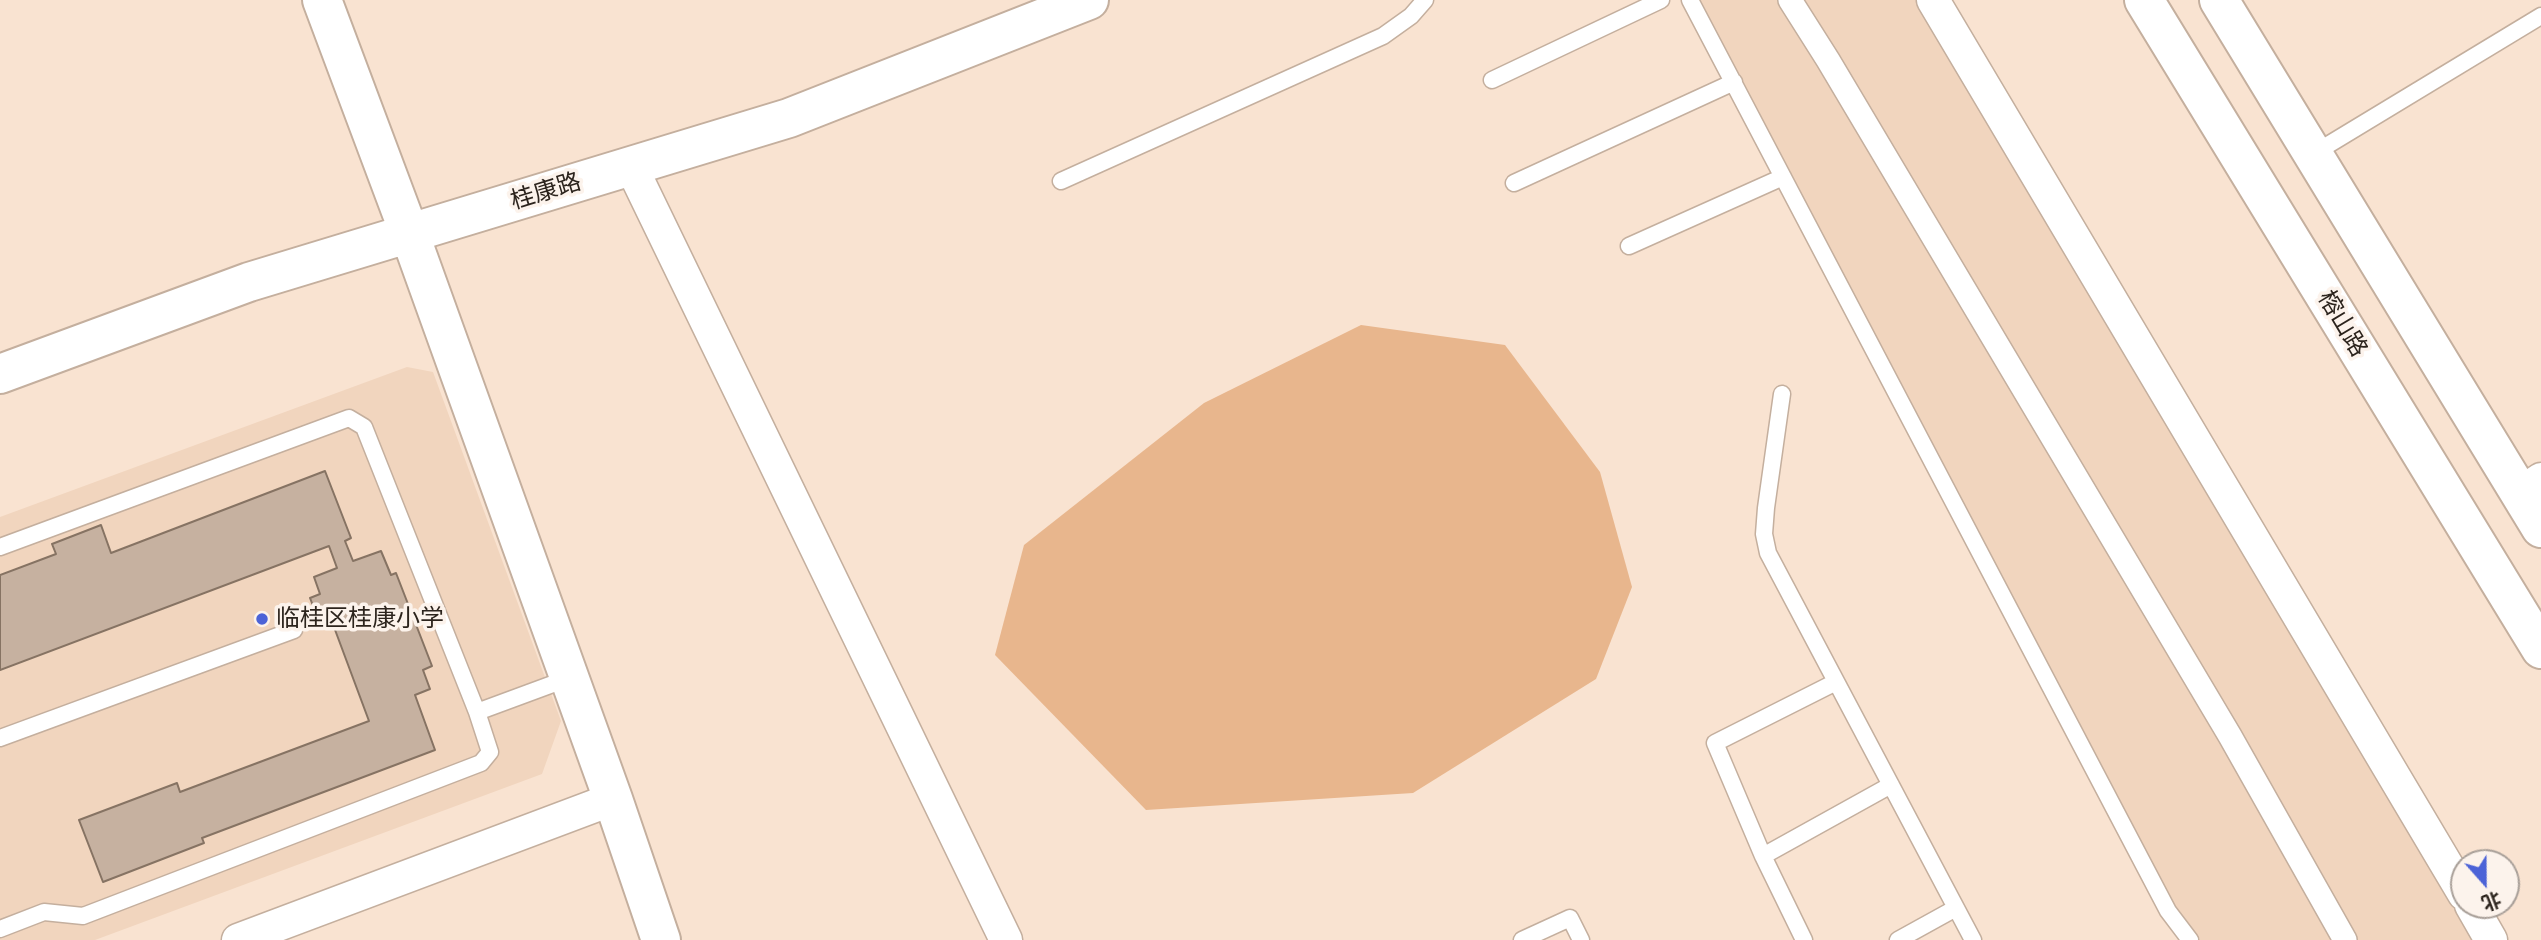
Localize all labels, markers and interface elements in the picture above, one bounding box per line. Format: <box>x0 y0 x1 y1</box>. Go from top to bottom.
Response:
street label: 桂康路 <box>507 168 585 216</box>
street label: 榕山路 <box>2311 286 2373 362</box>
place label: 临桂区桂康小学 <box>276 605 444 633</box>
marker: 临桂区桂康小学 <box>254 611 270 627</box>
north arrow <box>2450 849 2520 919</box>
text: 北 <box>2479 887 2505 916</box>

